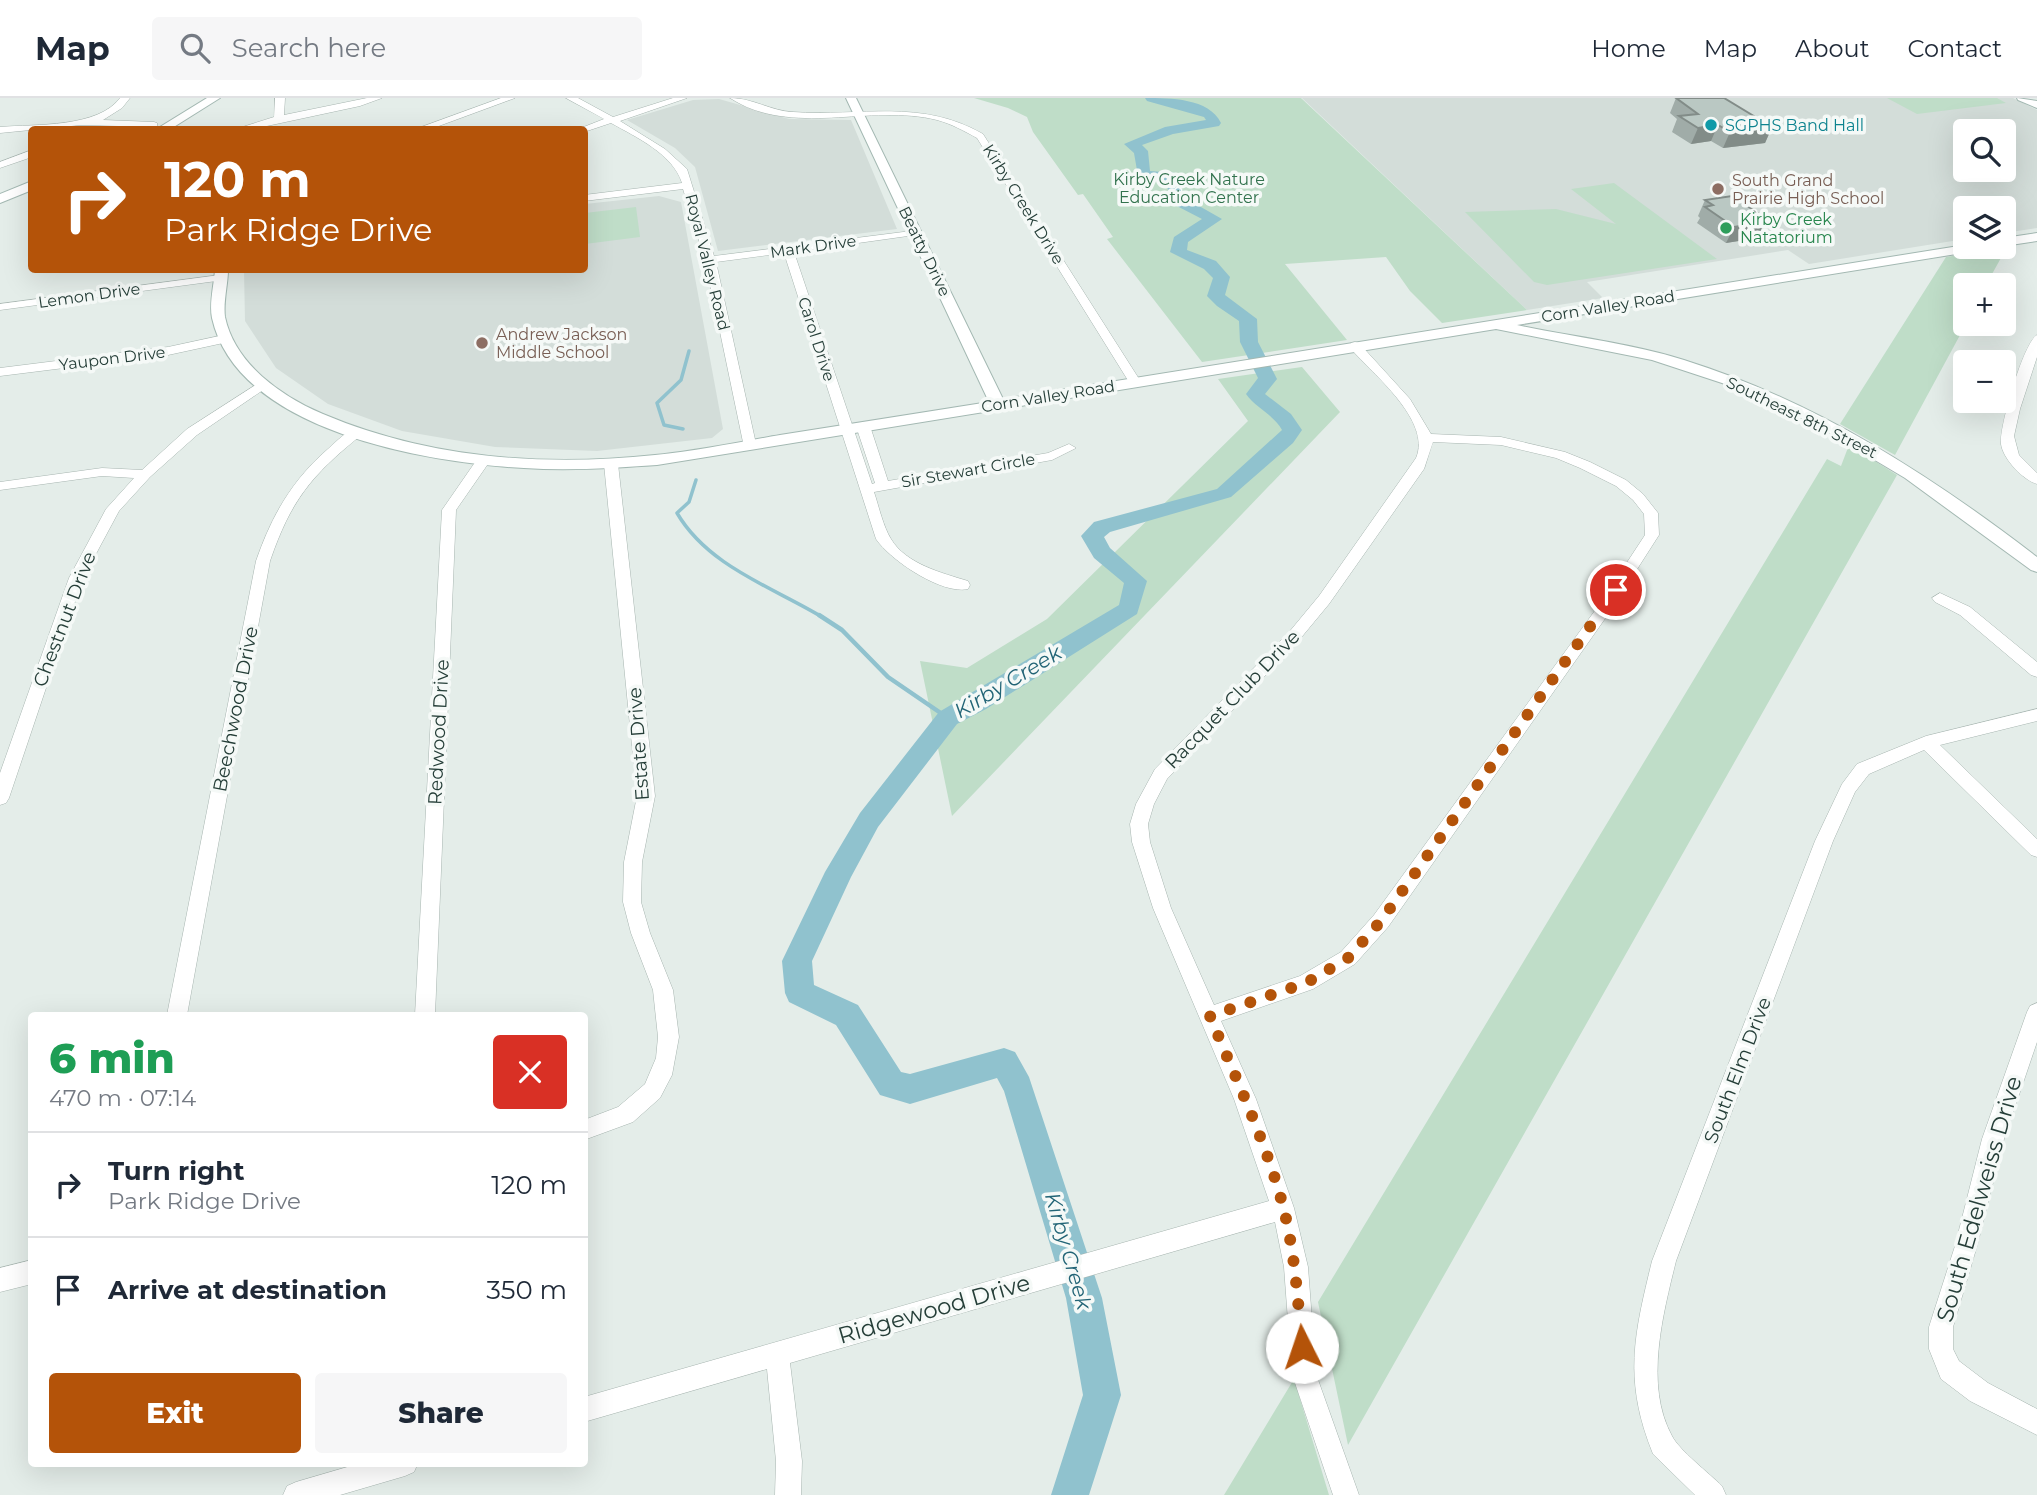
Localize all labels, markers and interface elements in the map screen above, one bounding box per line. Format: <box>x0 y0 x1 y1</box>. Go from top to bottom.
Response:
search box <box>152 17 642 80</box>
text: Map <box>35 28 110 68</box>
icon: search <box>176 29 214 67</box>
text: Search here <box>232 32 386 64</box>
text: Home <box>1591 34 1666 63</box>
text: Map <box>1704 34 1757 63</box>
text: About <box>1795 34 1869 63</box>
text: Contact <box>1907 34 2002 63</box>
place label: SGPHS Band Hall <box>1725 116 1864 135</box>
marker: SGPHS Band Hall <box>1703 117 1719 133</box>
map controls <box>1953 119 2016 413</box>
button: search <box>1953 119 2016 182</box>
street label: Kirby Creek Drive <box>979 141 1068 268</box>
text: 120 m <box>164 150 311 209</box>
icon: right <box>49 154 140 245</box>
park label: Kirby Creek Nature Education Center <box>1113 170 1265 207</box>
place label: South Grand Prairie High School <box>1732 171 1884 208</box>
marker: South Grand Prairie High School <box>1710 181 1726 197</box>
street label: Royal Valley Road <box>681 192 734 332</box>
button: layers <box>1953 196 2016 259</box>
street label: Beatty Drive <box>895 203 955 299</box>
text: Park Ridge Drive <box>164 210 432 249</box>
place label: Kirby Creek Natatorium <box>1740 210 1833 247</box>
marker: Kirby Creek Natatorium <box>1718 220 1734 236</box>
street label: Mark Drive <box>769 231 857 262</box>
button: + <box>1953 273 2016 336</box>
street label: Lemon Drive <box>37 279 141 312</box>
street label: Corn Valley Road <box>1540 287 1676 326</box>
street label: Carol Drive <box>794 295 839 384</box>
place label: Andrew Jackson Middle School <box>496 325 627 362</box>
marker: Andrew Jackson Middle School <box>474 335 490 351</box>
street label: Yaupon Drive <box>58 343 166 374</box>
button: − <box>1953 350 2016 413</box>
street label: Southeast 8th Street <box>1723 373 1881 462</box>
street label: Corn Valley Road <box>980 377 1116 416</box>
street label: Sir Stewart Circle <box>900 449 1036 492</box>
street label: Chestnut Drive <box>28 548 101 690</box>
pin <box>1586 560 1646 620</box>
icon: arrive <box>1597 571 1635 609</box>
street label: Beechwood Drive <box>208 624 263 794</box>
street label: Racquet Club Drive <box>1160 625 1305 774</box>
water label: Kirby Creek <box>950 639 1067 723</box>
street label: Redwood Drive <box>423 659 454 806</box>
street label: Estate Drive <box>623 686 654 802</box>
street label: South Elm Drive <box>1699 994 1776 1146</box>
text: 6 min <box>49 1032 175 1084</box>
button: close <box>493 1035 567 1109</box>
street label: South Edelweiss Drive <box>1930 1073 2028 1325</box>
text: 470 m · 07:14 <box>49 1084 196 1112</box>
text: Turn right <box>108 1155 244 1187</box>
icon: right <box>49 1166 87 1204</box>
text: 120 m <box>491 1169 567 1201</box>
text: Park Ridge Drive <box>108 1187 301 1215</box>
water label: Kirby Creek <box>1040 1189 1098 1314</box>
street label: Ridgewood Drive <box>835 1268 1033 1350</box>
icon: arrive <box>49 1271 87 1309</box>
text: Arrive at destination <box>108 1274 387 1306</box>
text: 350 m <box>486 1274 567 1306</box>
position arrow <box>1265 1310 1339 1384</box>
button: Exit <box>49 1373 301 1453</box>
button: Share <box>315 1373 567 1453</box>

